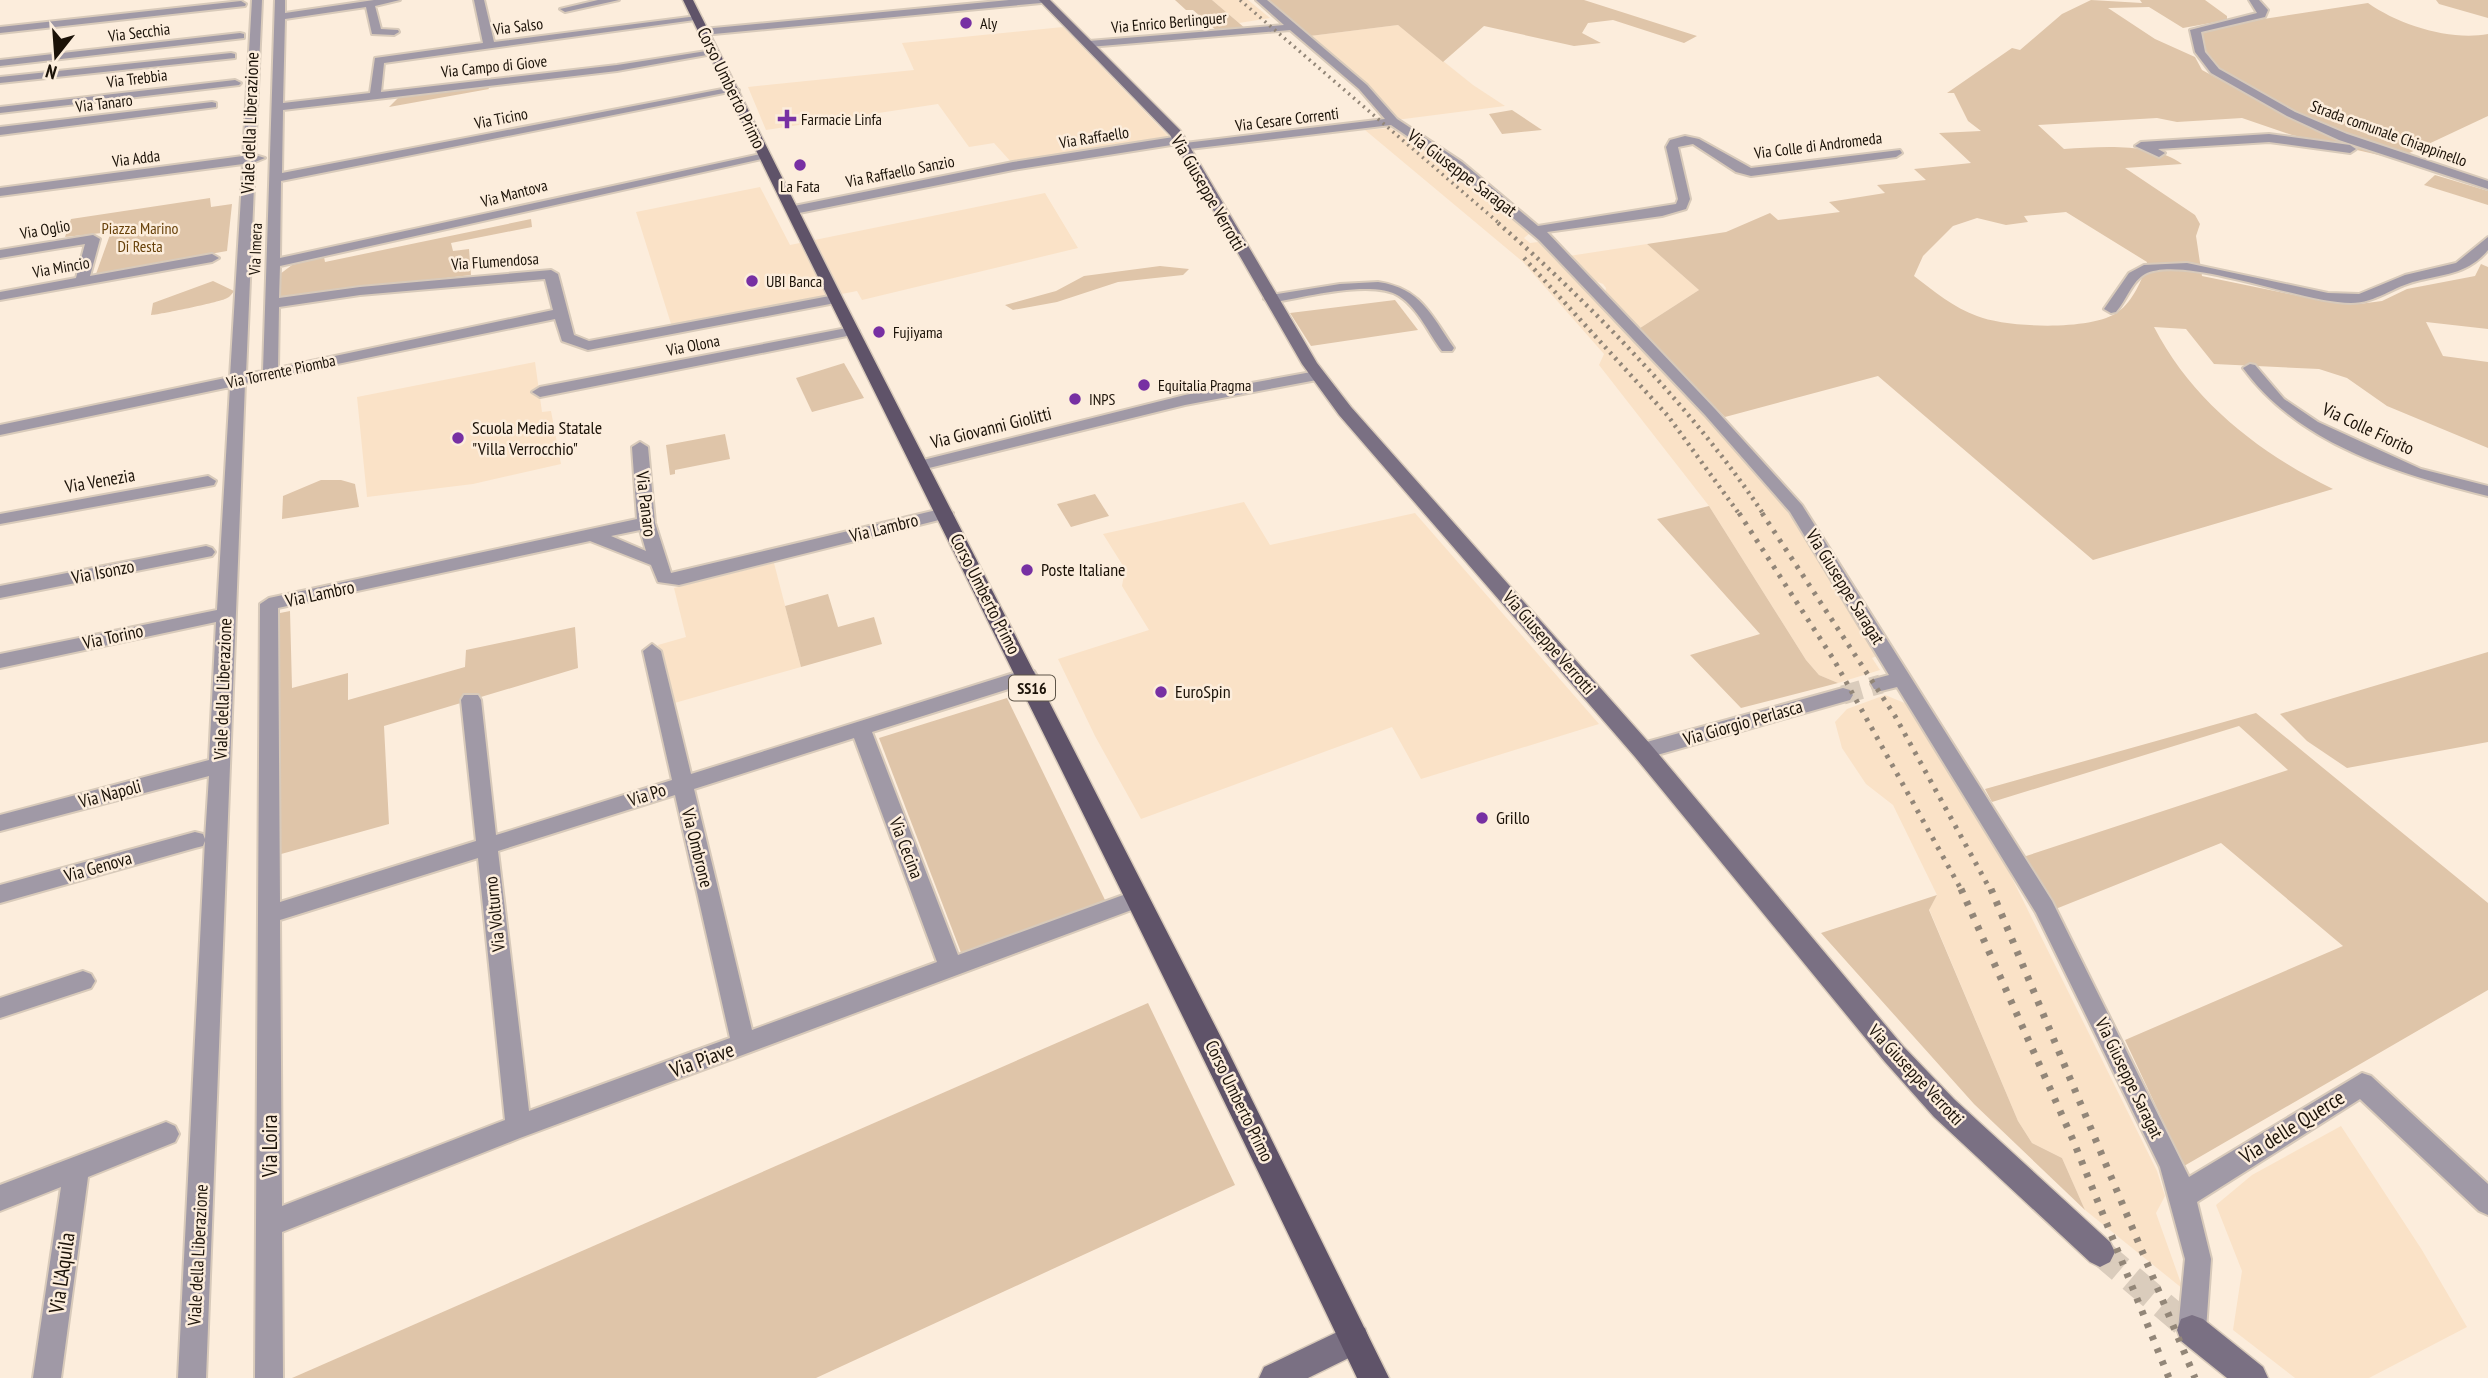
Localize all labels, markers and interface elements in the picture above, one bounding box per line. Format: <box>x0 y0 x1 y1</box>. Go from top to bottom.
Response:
street label: Via Enrico Berlinguer <box>1109 7 1228 37</box>
street label: Via Salso <box>491 13 544 39</box>
place label: Aly <box>980 13 997 33</box>
marker: Aly <box>958 15 974 31</box>
street label: Via Secchia <box>106 18 171 46</box>
north arrow <box>21 21 91 91</box>
street label: Corso Umberto Primo <box>692 23 771 152</box>
street label: Via Campo di Giove <box>439 50 548 82</box>
street label: Viale della Liberazione <box>235 52 263 195</box>
text: N <box>43 59 59 85</box>
street label: Via Trebbia <box>105 64 168 92</box>
street label: Via Tanaro <box>73 90 134 117</box>
street label: Strada comunale Chiappinello <box>2308 95 2470 171</box>
street label: Via Ticino <box>472 103 529 133</box>
street label: Via Cesare Correnti <box>1233 103 1340 135</box>
place label: Farmacie Linfa <box>801 109 882 129</box>
marker: Farmacie Linfa <box>779 111 795 127</box>
street label: Via Raffaello <box>1057 122 1130 153</box>
street label: Via Giuseppe Saragat <box>1402 123 1522 221</box>
street label: Via Colle di Andromeda <box>1752 127 1883 163</box>
street label: Via Giuseppe Verrotti <box>1165 130 1251 255</box>
street label: Via Adda <box>110 145 161 171</box>
street label: Via Raffaello Sanzio <box>843 151 956 192</box>
marker: La Fata <box>792 157 808 173</box>
street label: Via Mantova <box>478 175 549 212</box>
place label: La Fata <box>780 176 820 196</box>
street label: Via Oglio <box>17 215 72 243</box>
park label: Piazza Marino Di Resta <box>102 218 178 256</box>
street label: Via Imera <box>244 223 266 276</box>
street label: Via Flumendosa <box>450 248 539 274</box>
street label: Via Mincio <box>30 252 91 282</box>
place label: UBI Banca <box>766 271 822 291</box>
marker: UBI Banca <box>744 273 760 289</box>
place label: Fujiyama <box>893 322 943 342</box>
marker: Fujiyama <box>871 324 887 340</box>
street label: Via Olona <box>664 330 721 360</box>
street label: Via Torrente Piomba <box>224 350 337 392</box>
place label: Equitalia Pragma <box>1158 375 1251 395</box>
marker: Equitalia Pragma <box>1136 377 1152 393</box>
place label: INPS <box>1089 389 1116 409</box>
marker: INPS <box>1067 391 1083 407</box>
street label: Via Colle Fiorito <box>2318 397 2418 460</box>
street label: Via Giovanni Giolitti <box>927 401 1054 454</box>
place label: Scuola Media Statale "Villa Verrocchio" <box>472 416 602 460</box>
marker: Scuola Media Statale "Villa Verrocchio" <box>450 430 466 446</box>
street label: Via Venezia <box>62 463 137 498</box>
street label: Via Panaro <box>631 469 662 538</box>
street label: Via Lambro <box>846 508 921 547</box>
street label: Via Giuseppe Saragat <box>1800 524 1890 649</box>
street label: Corso Umberto Primo <box>945 530 1026 658</box>
street label: Via Isonzo <box>69 554 136 589</box>
place label: Poste Italiane <box>1041 558 1126 581</box>
marker: Poste Italiane <box>1019 562 1035 578</box>
street label: Via Lambro <box>282 575 357 612</box>
street label: Via Giuseppe Verrotti <box>1497 585 1601 699</box>
street label: Viale della Liberazione <box>208 618 236 761</box>
street label: Via Torino <box>80 619 145 654</box>
road number: SS16 <box>1009 676 1055 701</box>
place label: EuroSpin <box>1175 680 1231 703</box>
marker: EuroSpin <box>1153 684 1169 700</box>
street label: Via Giorgio Perlasca <box>1680 695 1805 751</box>
street label: Via Napoli <box>75 774 144 813</box>
street label: Via Po <box>624 778 669 812</box>
street label: Via Ombrone <box>676 805 718 890</box>
place label: Grillo <box>1496 806 1530 829</box>
marker: Grillo <box>1474 810 1490 826</box>
street label: Via Cecina <box>884 813 929 882</box>
street label: Via Genova <box>60 846 134 887</box>
street label: Via Volturno <box>479 875 510 954</box>
street label: Via Giuseppe Saragat <box>2090 1013 2169 1142</box>
street label: Via Giuseppe Verrotti <box>1863 1018 1969 1130</box>
street label: Via Piave <box>665 1035 738 1084</box>
street label: Corso Umberto Primo <box>1200 1036 1279 1165</box>
street label: Via delle Querce <box>2233 1084 2349 1170</box>
street label: Via Loira <box>256 1115 283 1178</box>
street label: Viale della Liberazione <box>182 1184 213 1327</box>
street label: Via L'Aquila <box>42 1231 81 1316</box>

